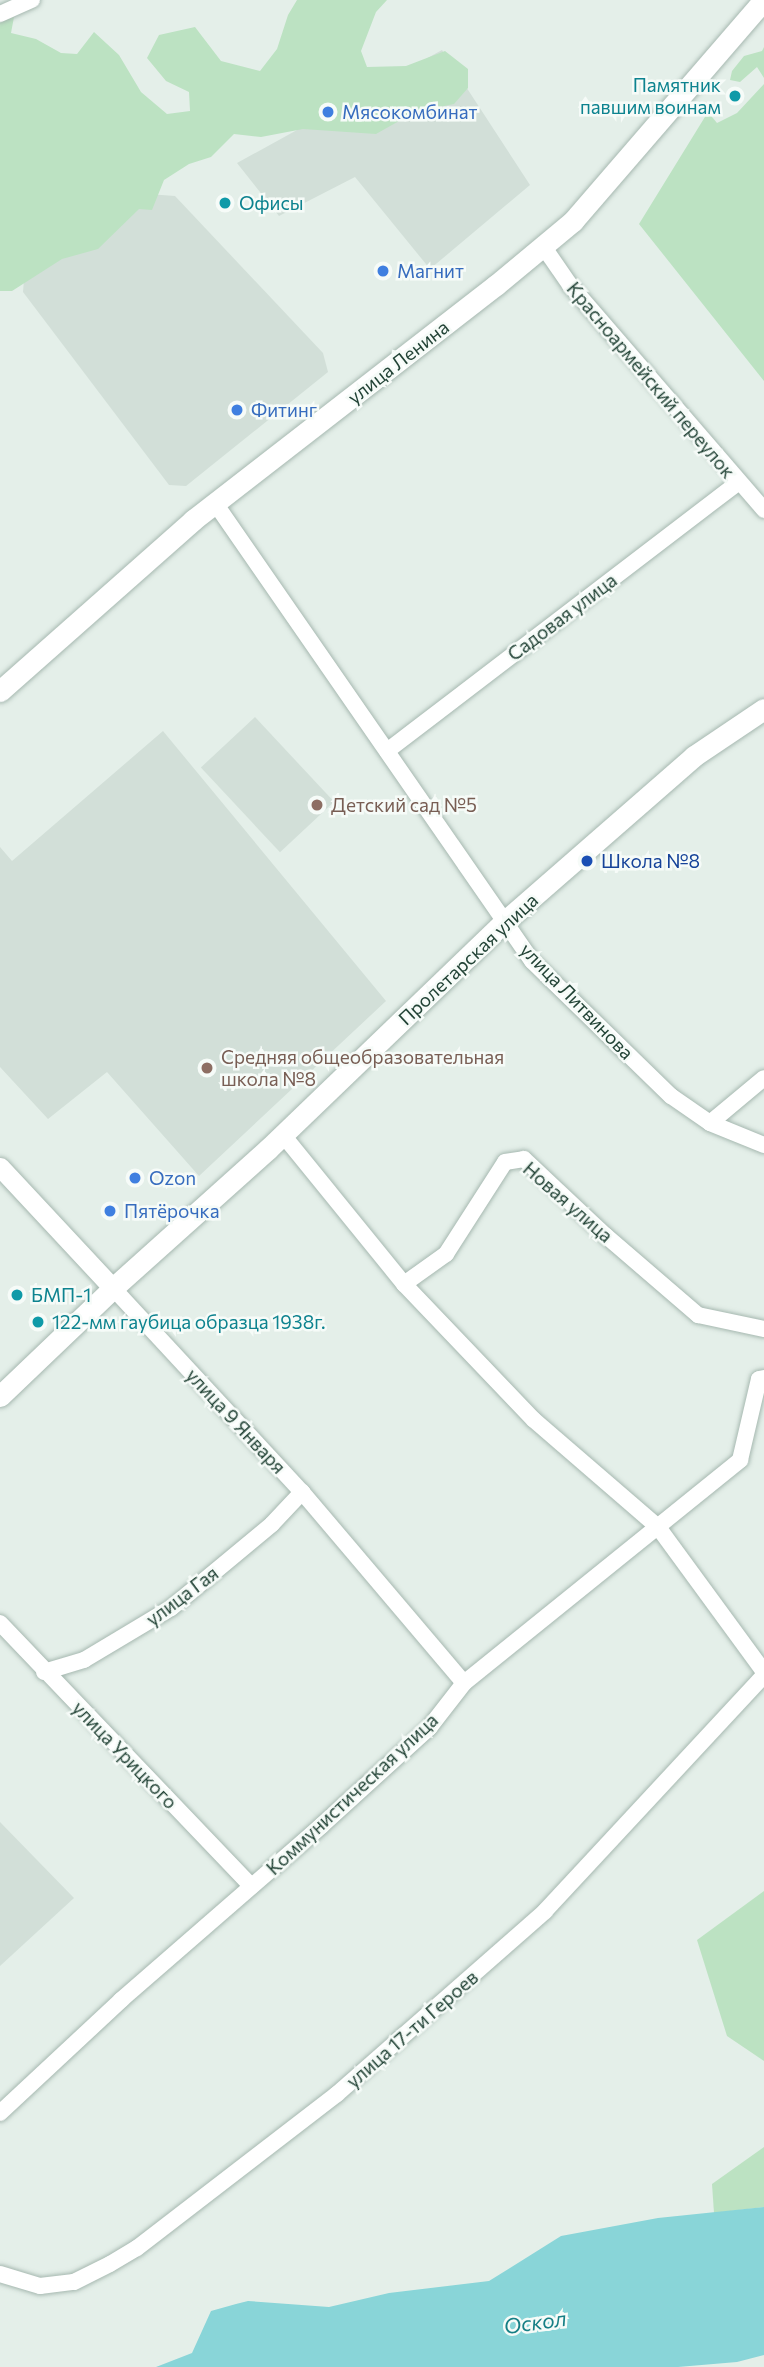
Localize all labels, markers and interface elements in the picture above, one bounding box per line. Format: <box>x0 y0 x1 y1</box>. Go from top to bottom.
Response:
place label: Памятник павшим воинам <box>580 74 721 118</box>
marker: Памятник павшим воинам <box>727 88 743 104</box>
place label: Мясокомбинат <box>342 101 478 123</box>
marker: Мясокомбинат <box>320 104 336 120</box>
place label: Офисы <box>239 192 304 214</box>
marker: Офисы <box>217 195 233 211</box>
place label: Магнит <box>397 260 464 282</box>
marker: Магнит <box>375 263 391 279</box>
street label: Красноармейский переулок <box>562 277 740 483</box>
street label: улица Ленина <box>343 315 453 409</box>
place label: Фитинг <box>251 399 317 421</box>
marker: Фитинг <box>229 402 245 418</box>
street label: Садовая улица <box>503 569 621 665</box>
place label: Детский сад №5 <box>331 794 477 816</box>
marker: Детский сад №5 <box>309 797 325 813</box>
place label: Школа №8 <box>601 850 700 872</box>
marker: Школа №8 <box>579 853 595 869</box>
street label: Пролетарская улица <box>394 888 542 1030</box>
street label: улица Литвинова <box>516 938 638 1064</box>
place label: Средняя общеобразовательная школа №8 <box>221 1046 504 1090</box>
marker: Средняя общеобразовательная школа №8 <box>199 1060 215 1076</box>
street label: Новая улица <box>519 1157 617 1247</box>
place label: Ozon <box>149 1167 196 1189</box>
marker: Ozon <box>127 1170 143 1186</box>
place label: Пятёрочка <box>124 1200 220 1222</box>
marker: Пятёрочка <box>102 1203 118 1219</box>
place label: БМП-1 <box>31 1284 91 1306</box>
marker: БМП-1 <box>9 1287 25 1303</box>
place label: 122-мм гаубица образца 1938г. <box>52 1311 326 1333</box>
marker: 122-мм гаубица образца 1938г. <box>30 1314 46 1330</box>
street label: улица 9 Января <box>182 1364 290 1478</box>
street label: улица Гая <box>141 1561 223 1631</box>
street label: улица Урицкого <box>68 1696 182 1814</box>
street label: Коммунистическая улица <box>261 1709 443 1879</box>
street label: улица 17-ти Героев <box>341 1966 483 2092</box>
water label: Оскол <box>502 2305 568 2339</box>

